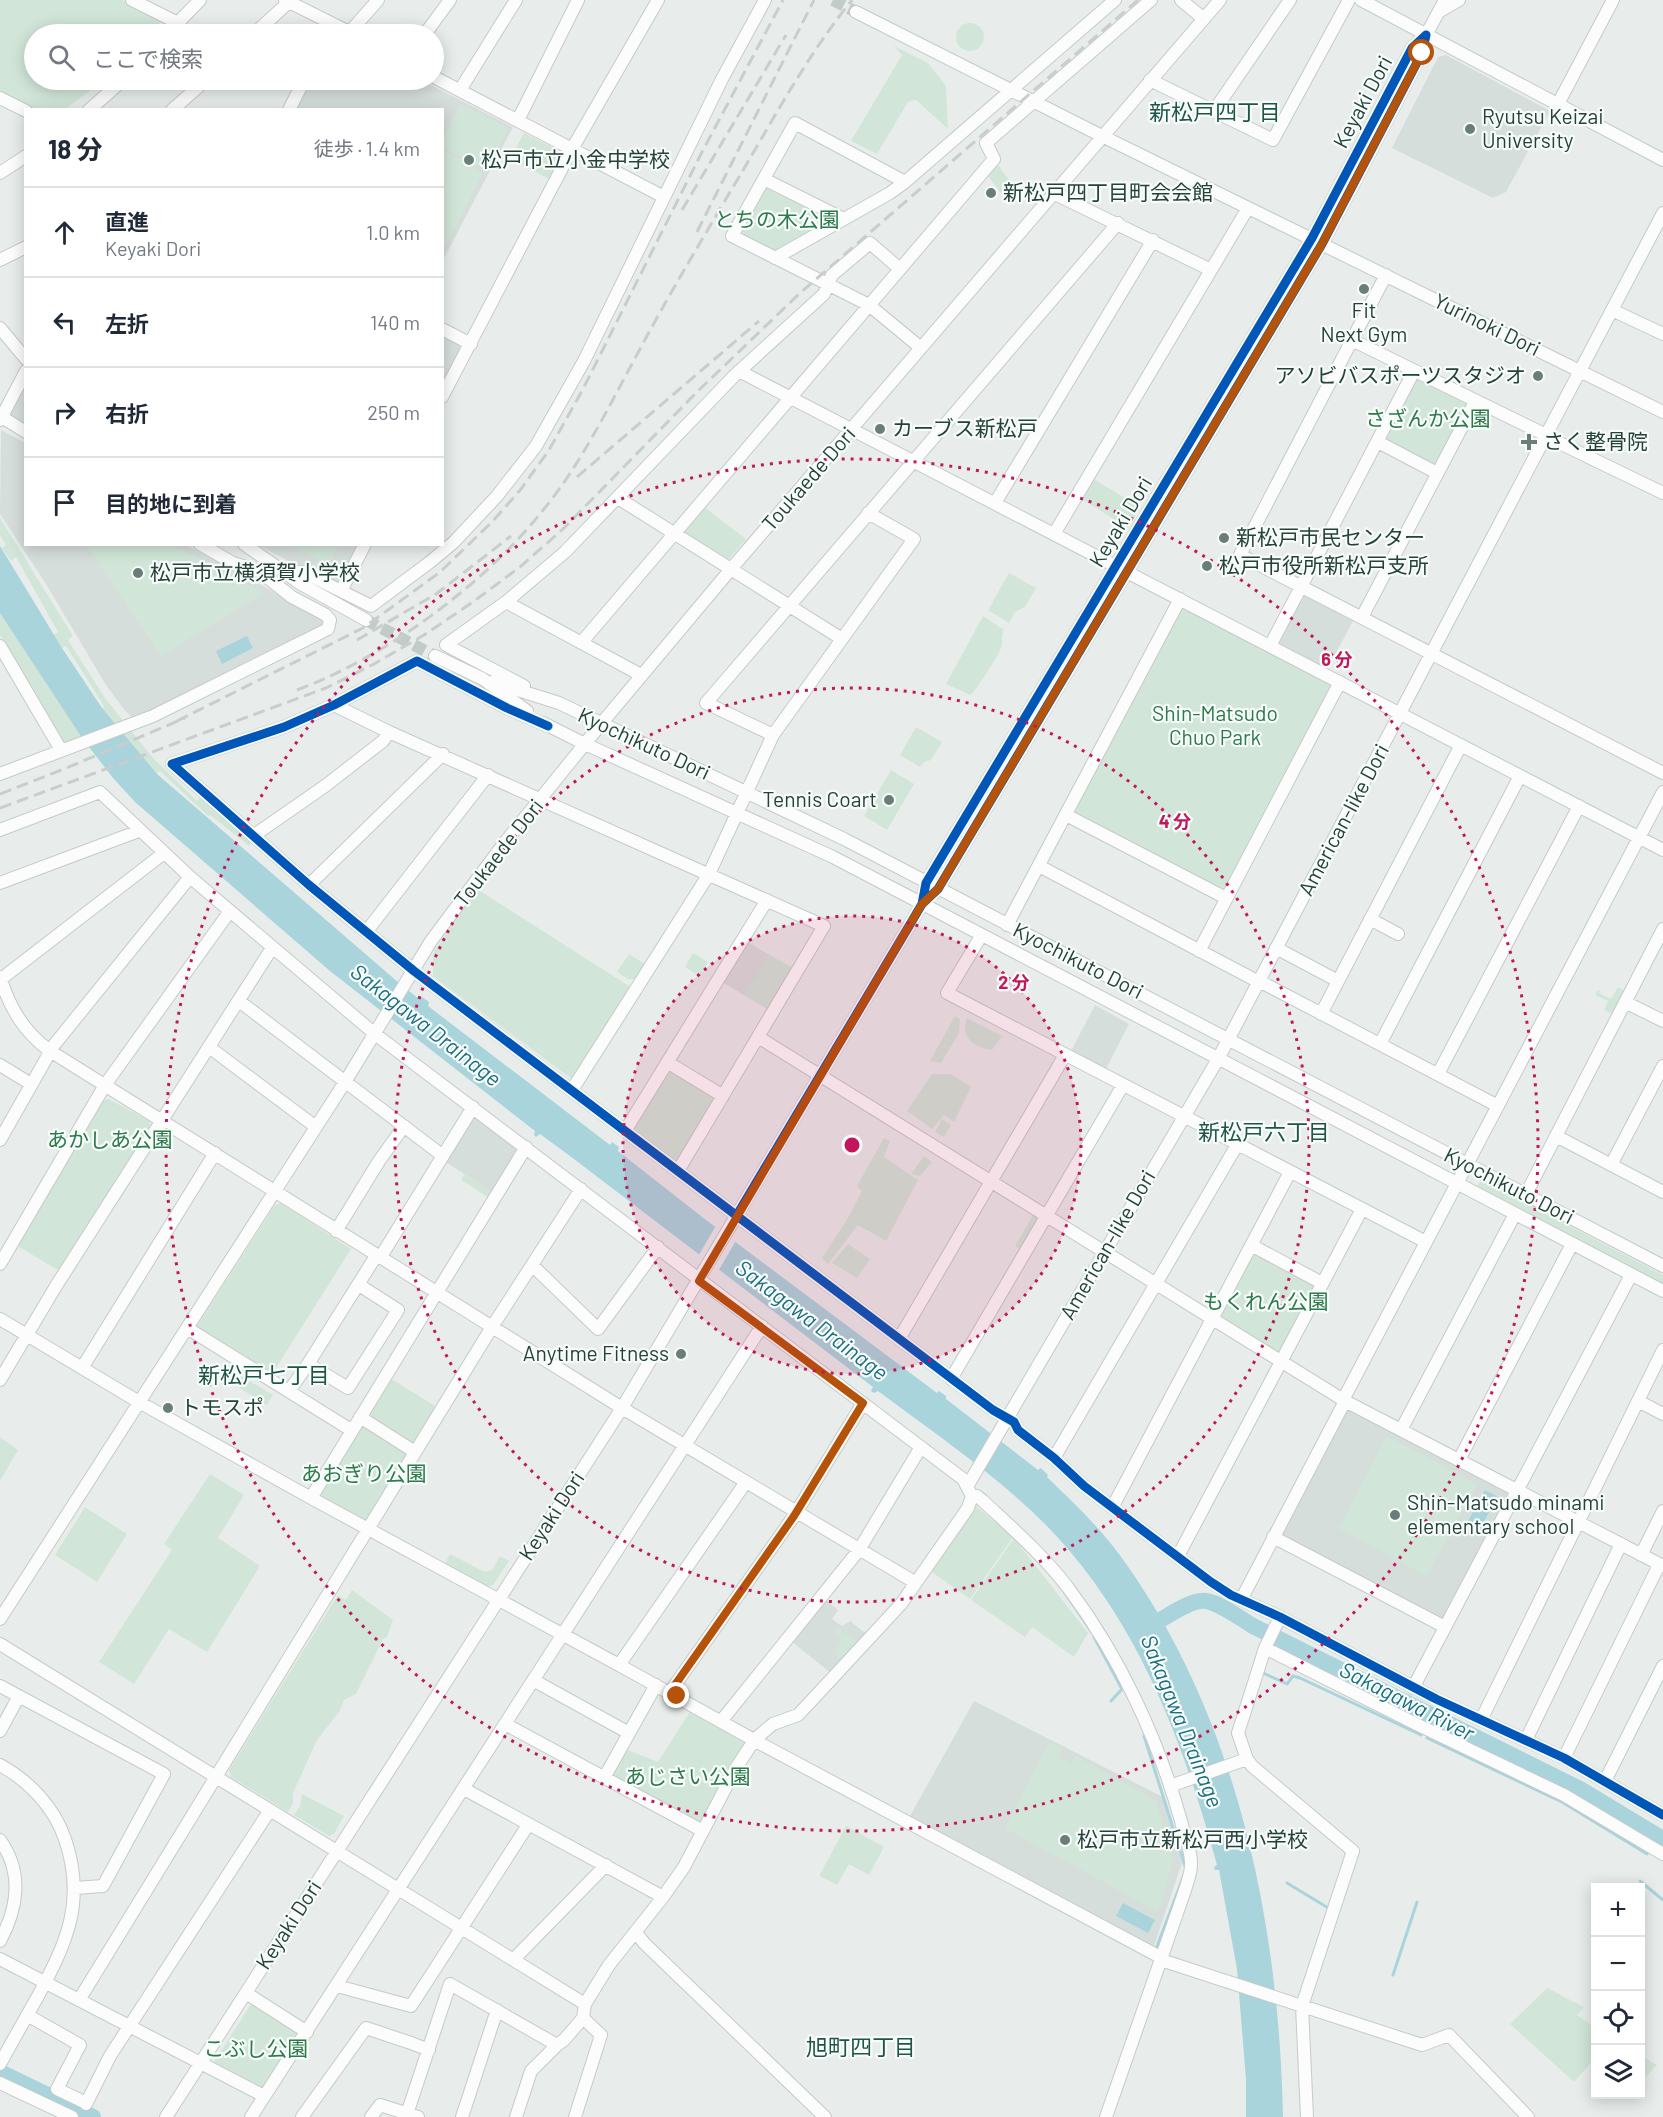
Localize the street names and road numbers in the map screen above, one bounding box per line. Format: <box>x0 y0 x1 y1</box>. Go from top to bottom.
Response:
street label: Keyaki Dori <box>1327 51 1396 152</box>
street label: Yurinoki Dori <box>1430 287 1545 360</box>
street label: Toukaede Dori <box>756 421 860 535</box>
street label: Keyaki Dori <box>1083 471 1156 571</box>
street label: Kyochikuto Dori <box>575 701 715 784</box>
street label: American-like Dori <box>1292 739 1393 900</box>
street label: Toukaede Dori <box>448 793 548 911</box>
street label: Kyochikuto Dori <box>1009 916 1148 1003</box>
street label: Kyochikuto Dori <box>1440 1141 1579 1228</box>
street label: American-like Dori <box>1054 1165 1160 1323</box>
street label: Keyaki Dori <box>513 1466 589 1564</box>
street label: Keyaki Dori <box>250 1875 326 1973</box>

